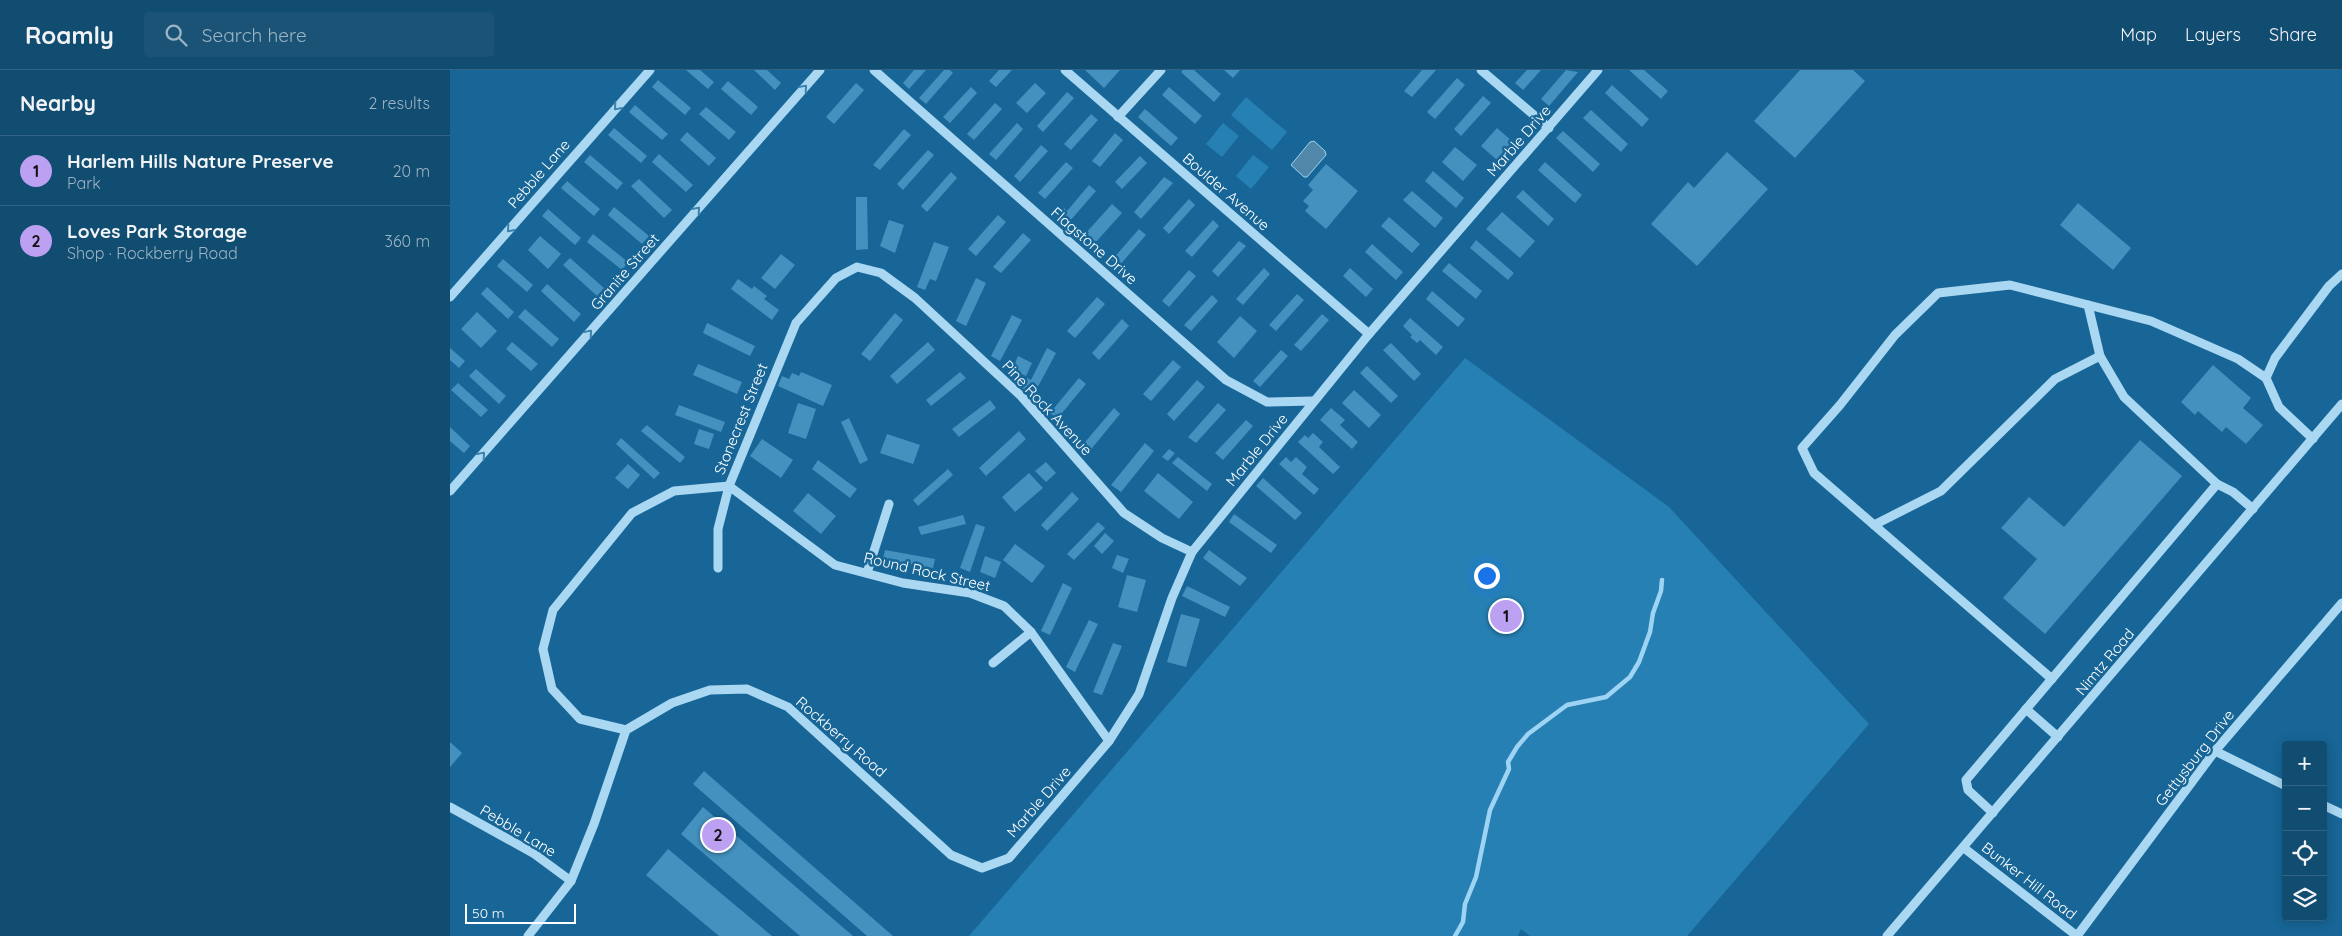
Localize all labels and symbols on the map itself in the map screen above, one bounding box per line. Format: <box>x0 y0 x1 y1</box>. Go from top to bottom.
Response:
one-way arrow <box>798 85 807 94</box>
one-way arrow <box>614 101 623 110</box>
street label: Marble Drive <box>1482 101 1555 180</box>
street label: Pebble Lane <box>503 135 574 212</box>
street label: Boulder Avenue <box>1179 149 1274 235</box>
street label: Flagstone Drive <box>1047 203 1142 288</box>
one-way arrow <box>691 207 700 216</box>
one-way arrow <box>507 223 516 232</box>
street label: Granite Street <box>586 229 663 314</box>
one-way arrow <box>584 329 593 338</box>
street label: Pine Rock Avenue <box>998 356 1096 459</box>
street label: Stonecrest Street <box>710 360 772 477</box>
street label: Marble Drive <box>1221 409 1292 490</box>
one-way arrow <box>476 451 485 460</box>
street label: Round Rock Street <box>862 548 992 595</box>
your location <box>1474 563 1500 589</box>
pin: 1 <box>1490 597 1522 635</box>
street label: Nimtz Road <box>2071 624 2138 699</box>
street label: Rockberry Road <box>792 692 890 781</box>
street label: Gettysburg Drive <box>2151 706 2238 810</box>
street label: Marble Drive <box>1002 762 1075 841</box>
street label: Pebble Lane <box>477 800 560 861</box>
pin: 2 <box>702 816 734 854</box>
street label: Bunker Hill Road <box>1978 838 2081 924</box>
scale bar <box>465 901 576 924</box>

